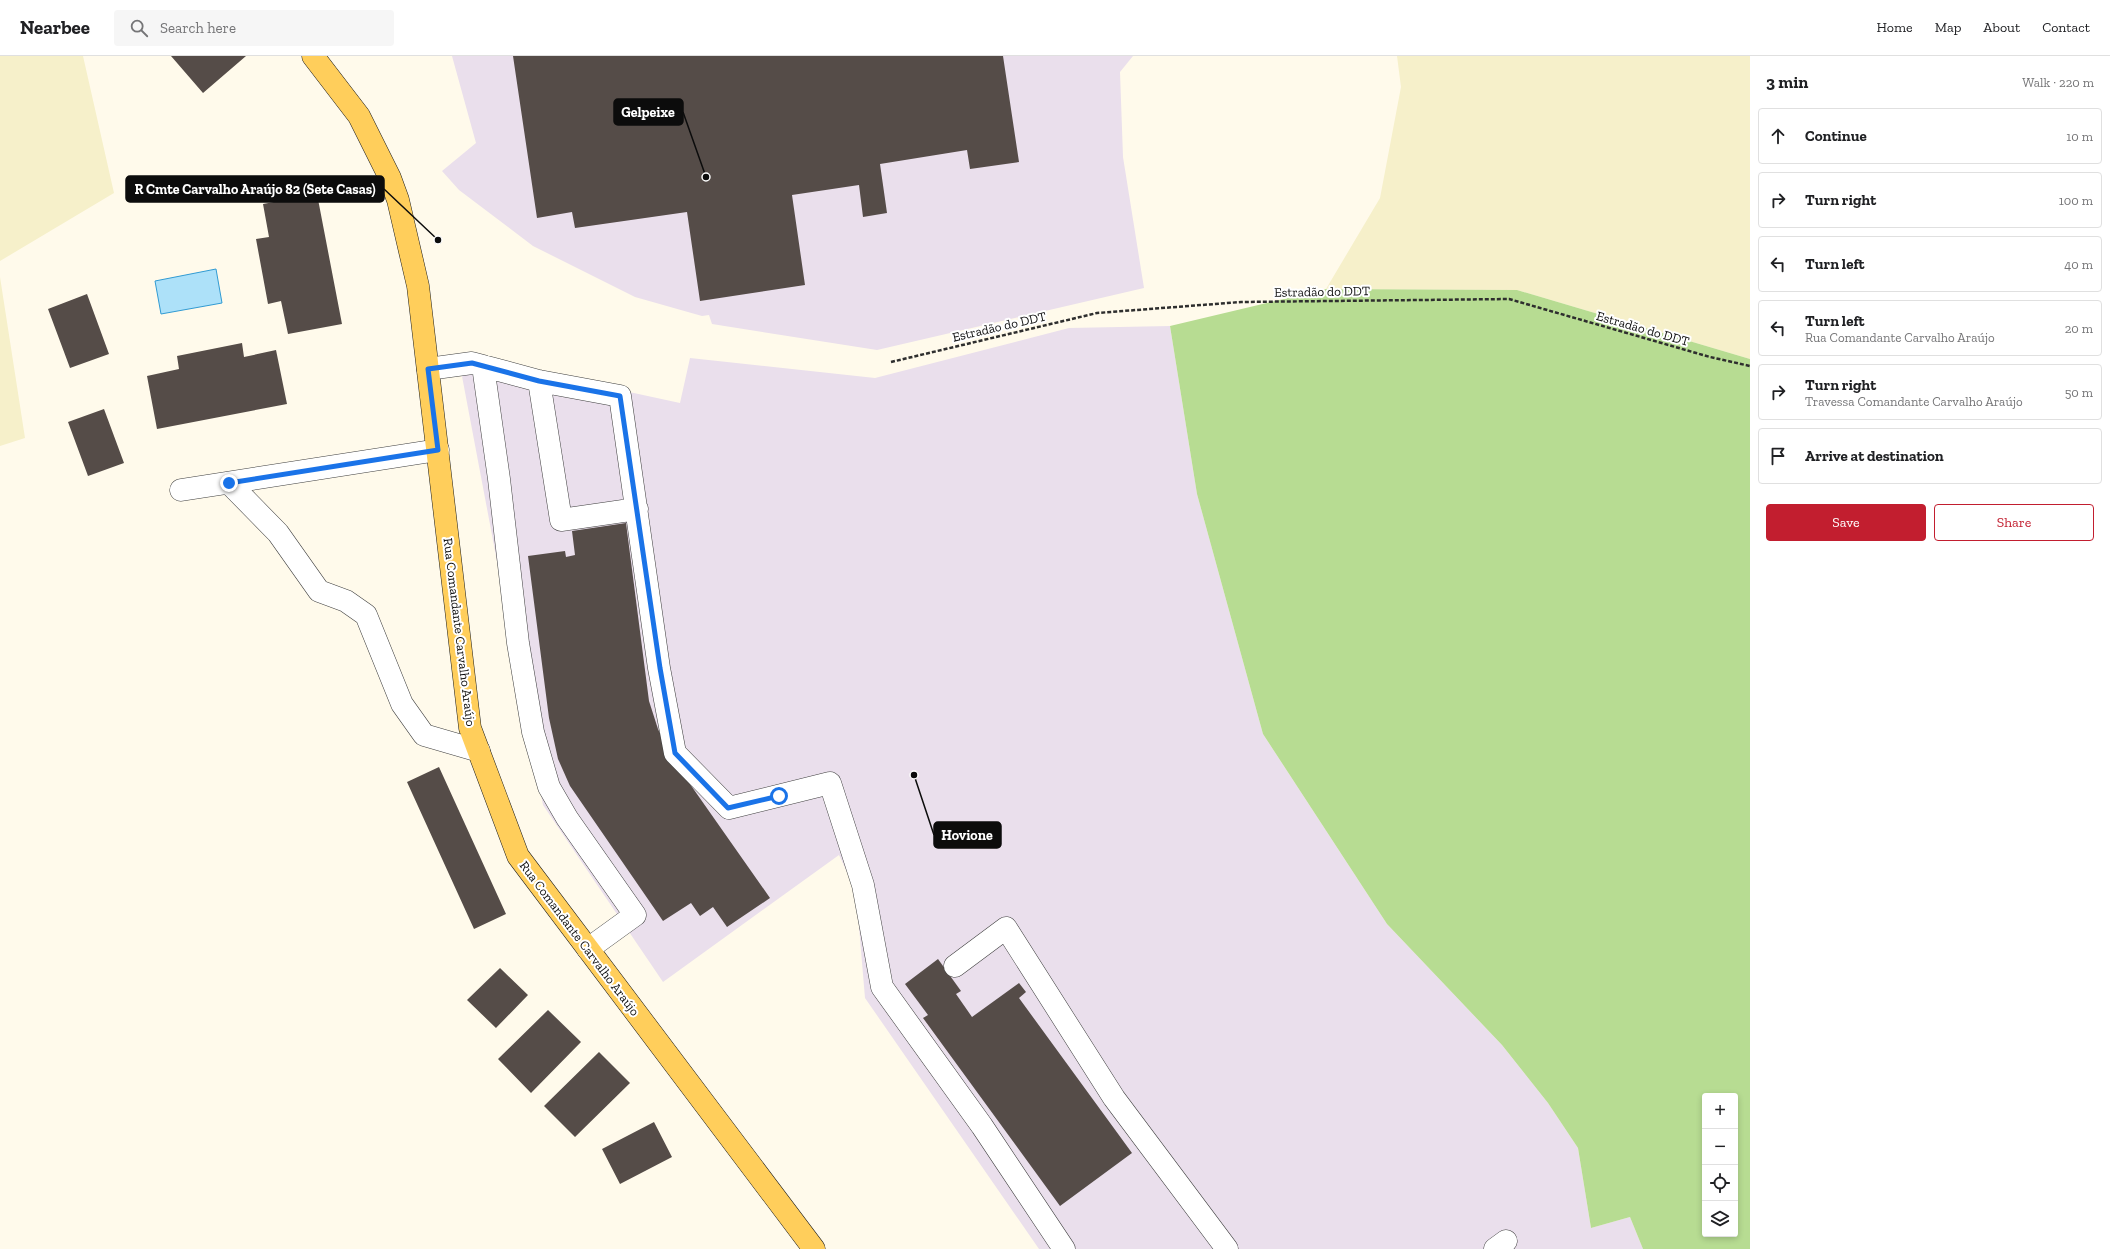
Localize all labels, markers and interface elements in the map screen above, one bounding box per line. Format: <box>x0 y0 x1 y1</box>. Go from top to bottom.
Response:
search box <box>114 10 394 46</box>
text: Nearbee <box>20 16 90 39</box>
icon: search <box>128 17 150 39</box>
text: Search here <box>160 19 236 37</box>
text: Home <box>1877 19 1913 36</box>
text: Map <box>1935 19 1961 36</box>
text: About <box>1983 19 2020 36</box>
text: Contact <box>2042 19 2090 36</box>
text: 3 min <box>1766 72 1808 92</box>
text: Walk · 220 m <box>2022 75 2094 90</box>
callout: Gelpeixe <box>614 99 683 125</box>
text: Gelpeixe <box>621 104 675 121</box>
icon: ahead <box>1767 125 1789 147</box>
text: Continue <box>1805 127 1867 145</box>
text: 10 m <box>2066 129 2093 144</box>
callout: R Cmte Carvalho Araújo 82 (Sete Casas) <box>126 176 384 202</box>
text: R Cmte Carvalho Araújo 82 (Sete Casas) <box>134 181 376 198</box>
icon: right <box>1767 189 1789 211</box>
text: Turn right <box>1805 191 1876 209</box>
text: 100 m <box>2059 193 2093 208</box>
icon: left <box>1767 253 1789 275</box>
text: Turn left <box>1805 255 1865 273</box>
text: 40 m <box>2064 257 2093 272</box>
street label: Estradão do DDT <box>1274 283 1370 300</box>
street label: Estradão do DDT <box>951 308 1048 345</box>
street label: Estradão do DDT <box>1595 308 1691 349</box>
text: Turn left <box>1805 312 1865 330</box>
icon: left <box>1767 317 1789 339</box>
text: 20 m <box>2065 321 2093 336</box>
text: Rua Comandante Carvalho Araújo <box>1805 330 1995 345</box>
text: Turn right <box>1805 376 1876 394</box>
icon: right <box>1767 381 1789 403</box>
text: 50 m <box>2065 385 2093 400</box>
text: Travessa Comandante Carvalho Araújo <box>1805 394 2023 409</box>
icon: arrive <box>1767 445 1789 467</box>
text: Arrive at destination <box>1805 447 1944 465</box>
route end <box>220 474 238 492</box>
button: Save <box>1766 504 1926 541</box>
button: Share <box>1934 504 2094 541</box>
street label: Rua Comandante Carvalho Araújo <box>440 537 479 728</box>
route start <box>770 787 788 805</box>
callout: Hovione <box>934 822 1001 848</box>
text: Hovione <box>941 827 993 844</box>
street label: Rua Comandante Carvalho Araújo <box>516 858 643 1019</box>
map controls <box>1702 1093 1738 1237</box>
button: + <box>1702 1093 1738 1129</box>
button: − <box>1702 1129 1738 1165</box>
button: locate <box>1702 1165 1738 1201</box>
button: layers <box>1702 1201 1738 1237</box>

